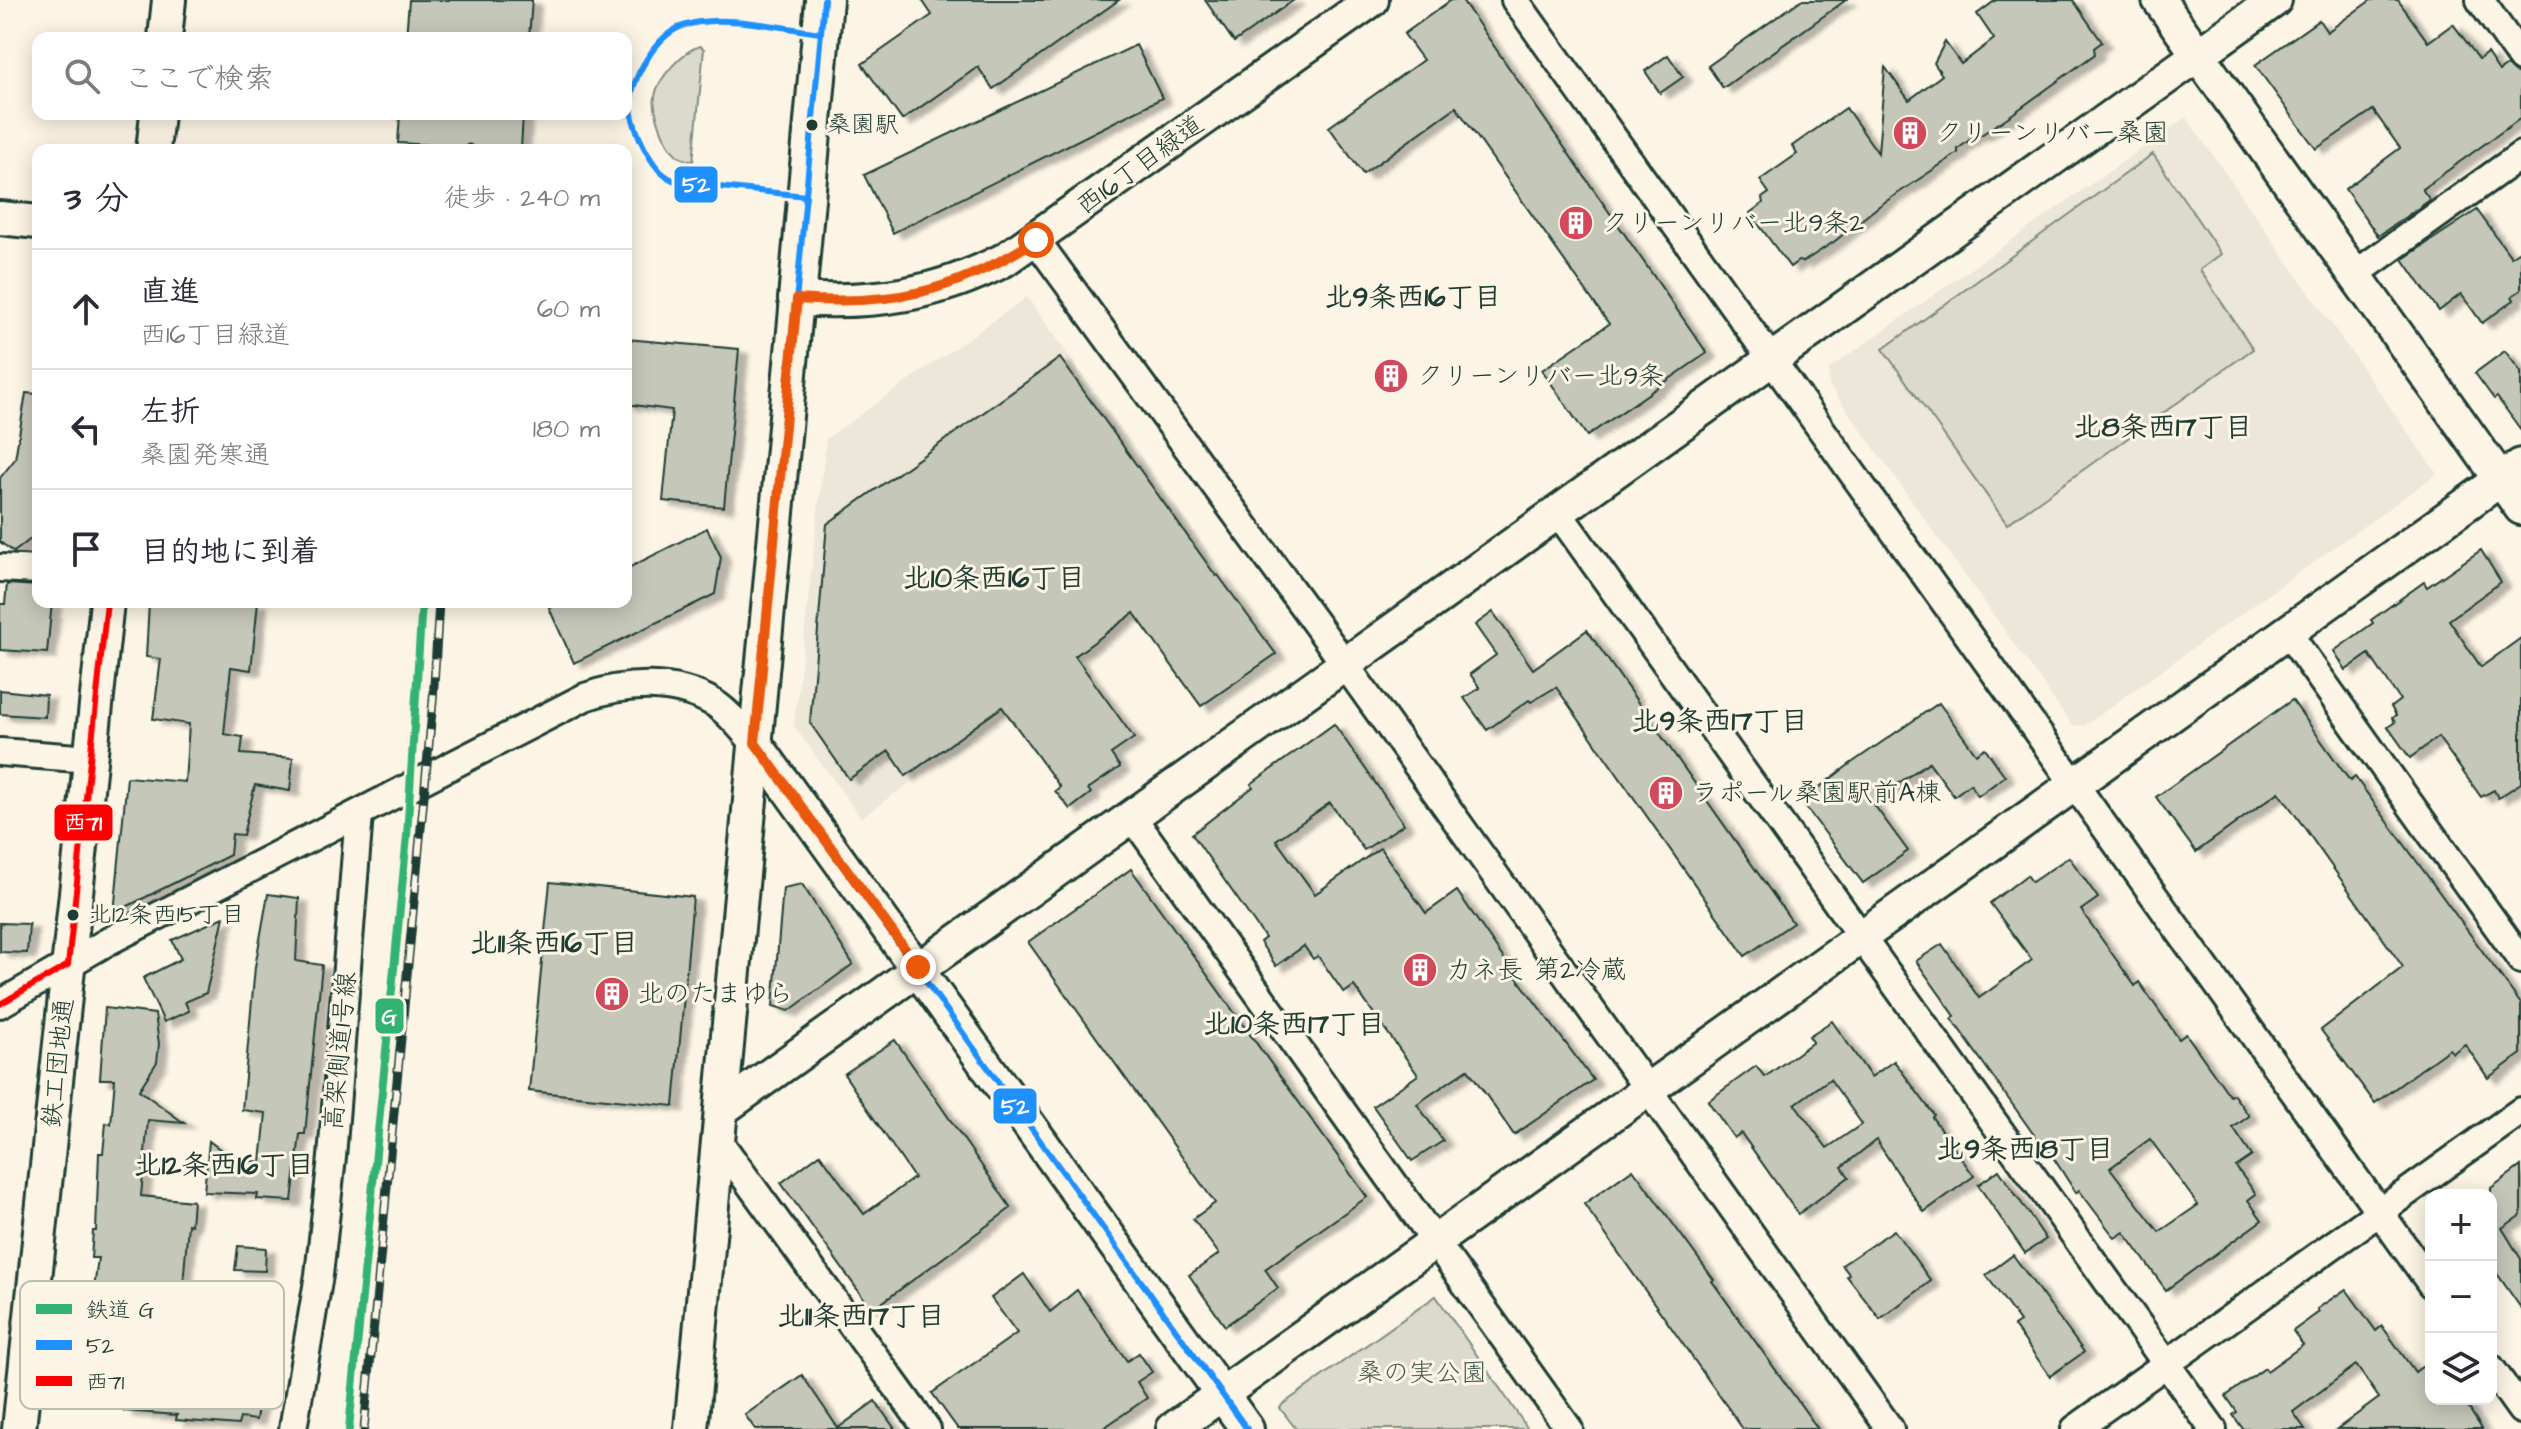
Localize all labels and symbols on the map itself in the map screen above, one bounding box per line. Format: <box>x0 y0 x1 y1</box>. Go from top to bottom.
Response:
street label: 西16丁目緑道 <box>1069 106 1211 224</box>
place label: 桑園駅 <box>827 108 899 142</box>
building icon: クリーンリバー桑園 <box>1891 114 1929 152</box>
place label: クリーンリバー桑園 <box>1936 115 2168 151</box>
marker: 桑園駅 <box>804 117 820 133</box>
line badge: 52 <box>673 165 719 204</box>
text: 52 <box>682 170 710 201</box>
building icon: クリーンリバー北9条2 <box>1557 204 1595 242</box>
place label: クリーンリバー北9条2 <box>1602 205 1864 241</box>
route start <box>1018 222 1054 258</box>
district label: 北9条西16丁目 <box>1324 278 1502 317</box>
building icon: クリーンリバー北9条 <box>1372 357 1410 395</box>
place label: クリーンリバー北9条 <box>1417 358 1664 394</box>
district label: 北8条西17丁目 <box>2074 408 2252 447</box>
district label: 北10条西16丁目 <box>903 559 1085 598</box>
district label: 北9条西17丁目 <box>1632 702 1808 741</box>
building icon: ラポール桑園駅前A棟 <box>1647 774 1685 812</box>
place label: ラポール桑園駅前A棟 <box>1692 775 1941 811</box>
line badge: 西71 <box>53 803 114 842</box>
text: 西71 <box>64 808 102 839</box>
place label: 北12条西15丁目 <box>88 898 245 932</box>
marker: 北12条西15丁目 <box>65 907 81 923</box>
district label: 北11条西16丁目 <box>470 924 638 963</box>
route end <box>900 949 936 985</box>
building icon: カネ長 第2冷蔵 <box>1401 951 1439 989</box>
place label: カネ長 第2冷蔵 <box>1446 952 1627 988</box>
street label: 高架側道1号線 <box>315 970 365 1132</box>
building icon: 北のたまゆら <box>593 975 631 1013</box>
place label: 北のたまゆら <box>638 976 794 1012</box>
street label: 鉄工団地通 <box>33 996 83 1130</box>
line badge: G <box>374 997 405 1035</box>
text: G <box>381 1002 397 1033</box>
district label: 北10条西17丁目 <box>1203 1005 1385 1044</box>
line badge: 52 <box>992 1087 1038 1125</box>
text: 52 <box>1001 1092 1029 1123</box>
district label: 北9条西18丁目 <box>1936 1130 2114 1169</box>
district label: 北12条西16丁目 <box>134 1146 314 1185</box>
legend <box>20 1281 284 1409</box>
text: 鉄道 G <box>86 1295 154 1326</box>
district label: 北11条西17丁目 <box>777 1297 945 1336</box>
text: 52 <box>86 1331 115 1362</box>
park label: 桑の実公園 <box>1357 1355 1487 1391</box>
text: 西71 <box>86 1367 125 1398</box>

